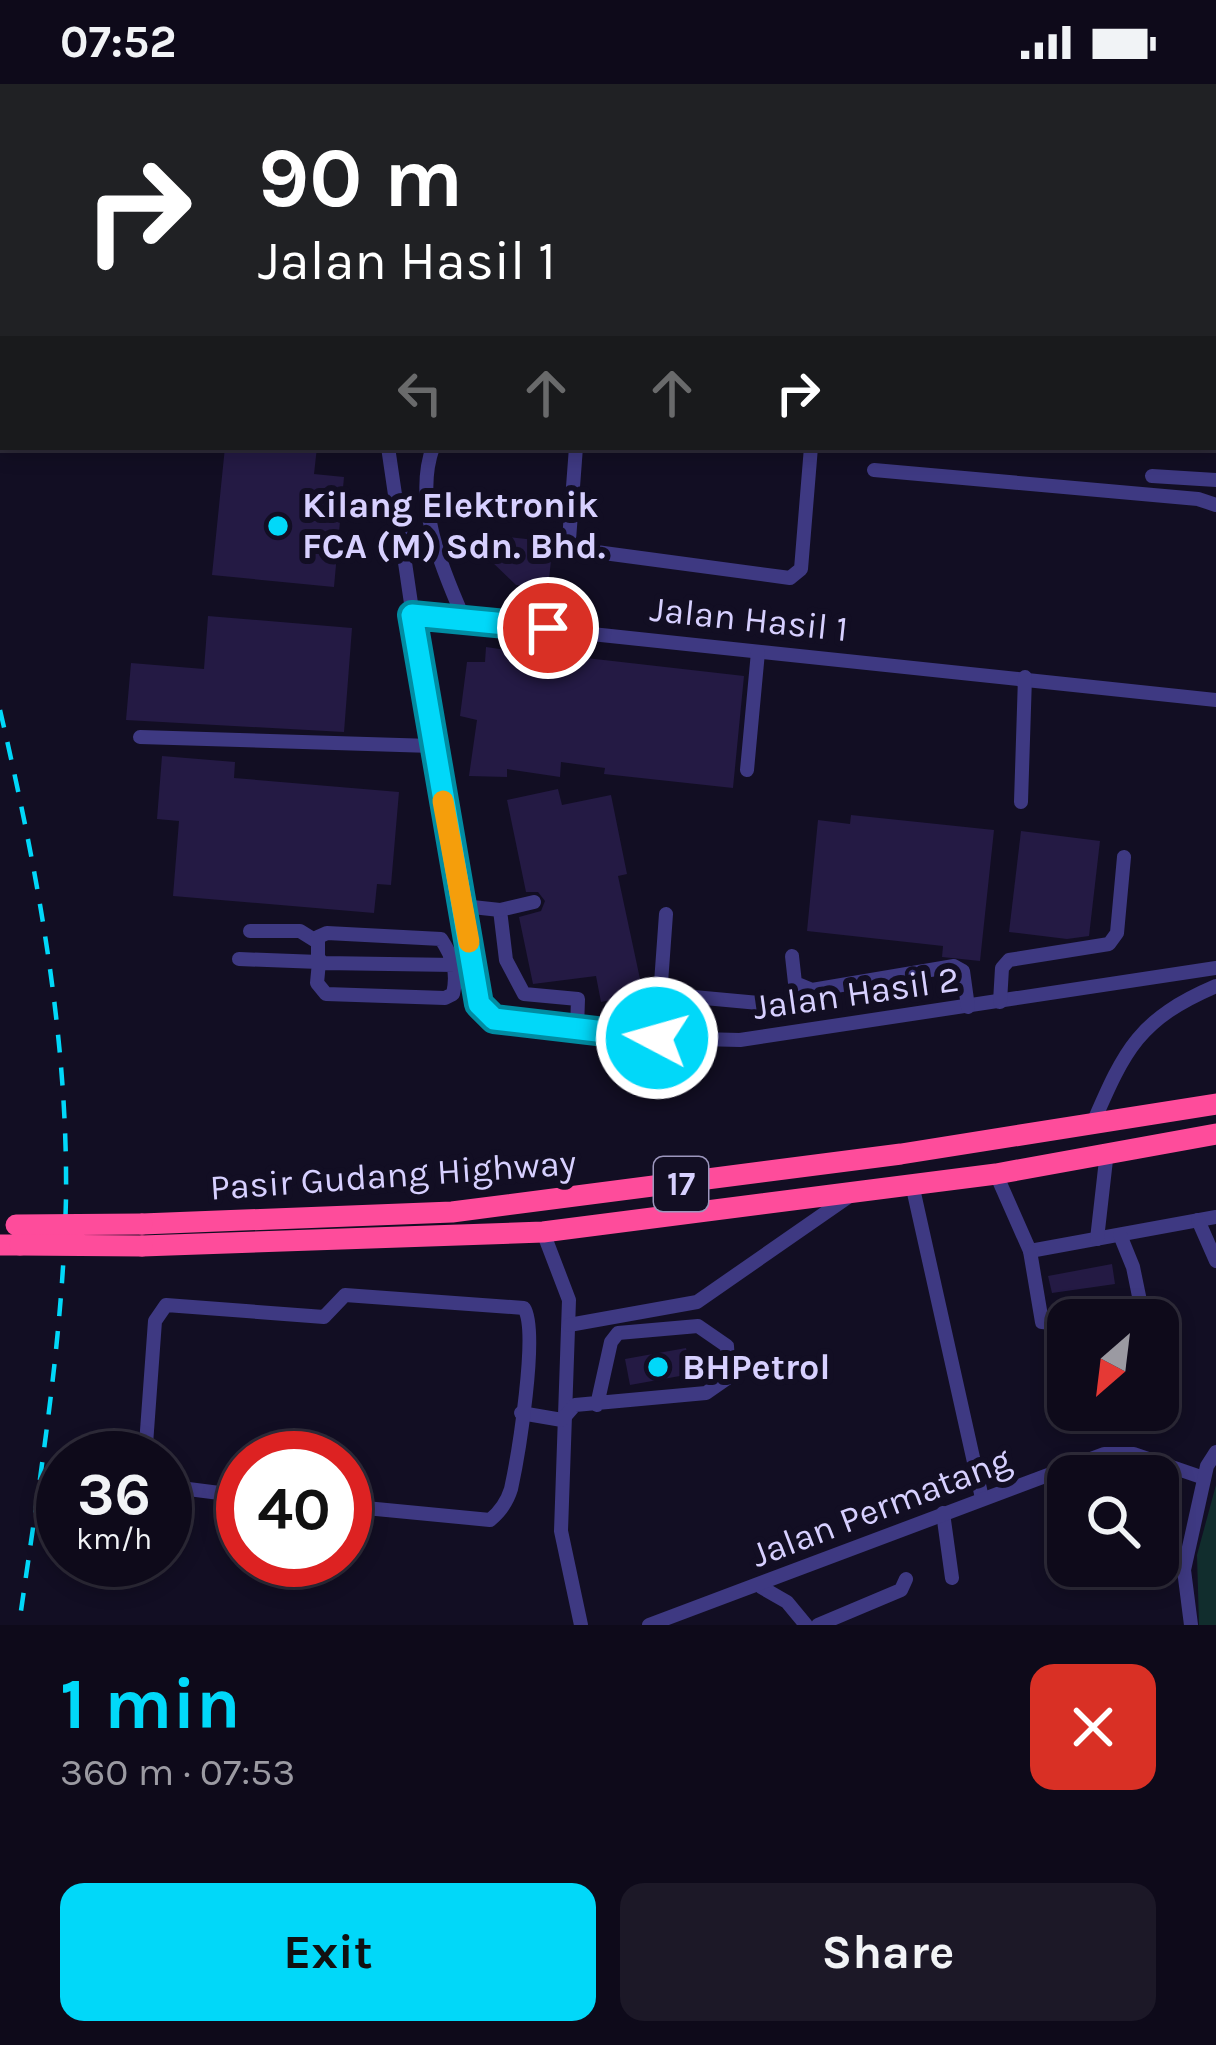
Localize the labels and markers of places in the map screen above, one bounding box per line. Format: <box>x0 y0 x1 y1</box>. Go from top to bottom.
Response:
place label: Kilang Elektronik FCA (M) Sdn. Bhd. <box>302 484 605 567</box>
marker: Kilang Elektronik FCA (M) Sdn. Bhd. <box>265 513 291 539</box>
pin <box>497 577 599 679</box>
place label: BHPetrol <box>682 1346 830 1388</box>
marker: BHPetrol <box>645 1354 671 1380</box>

